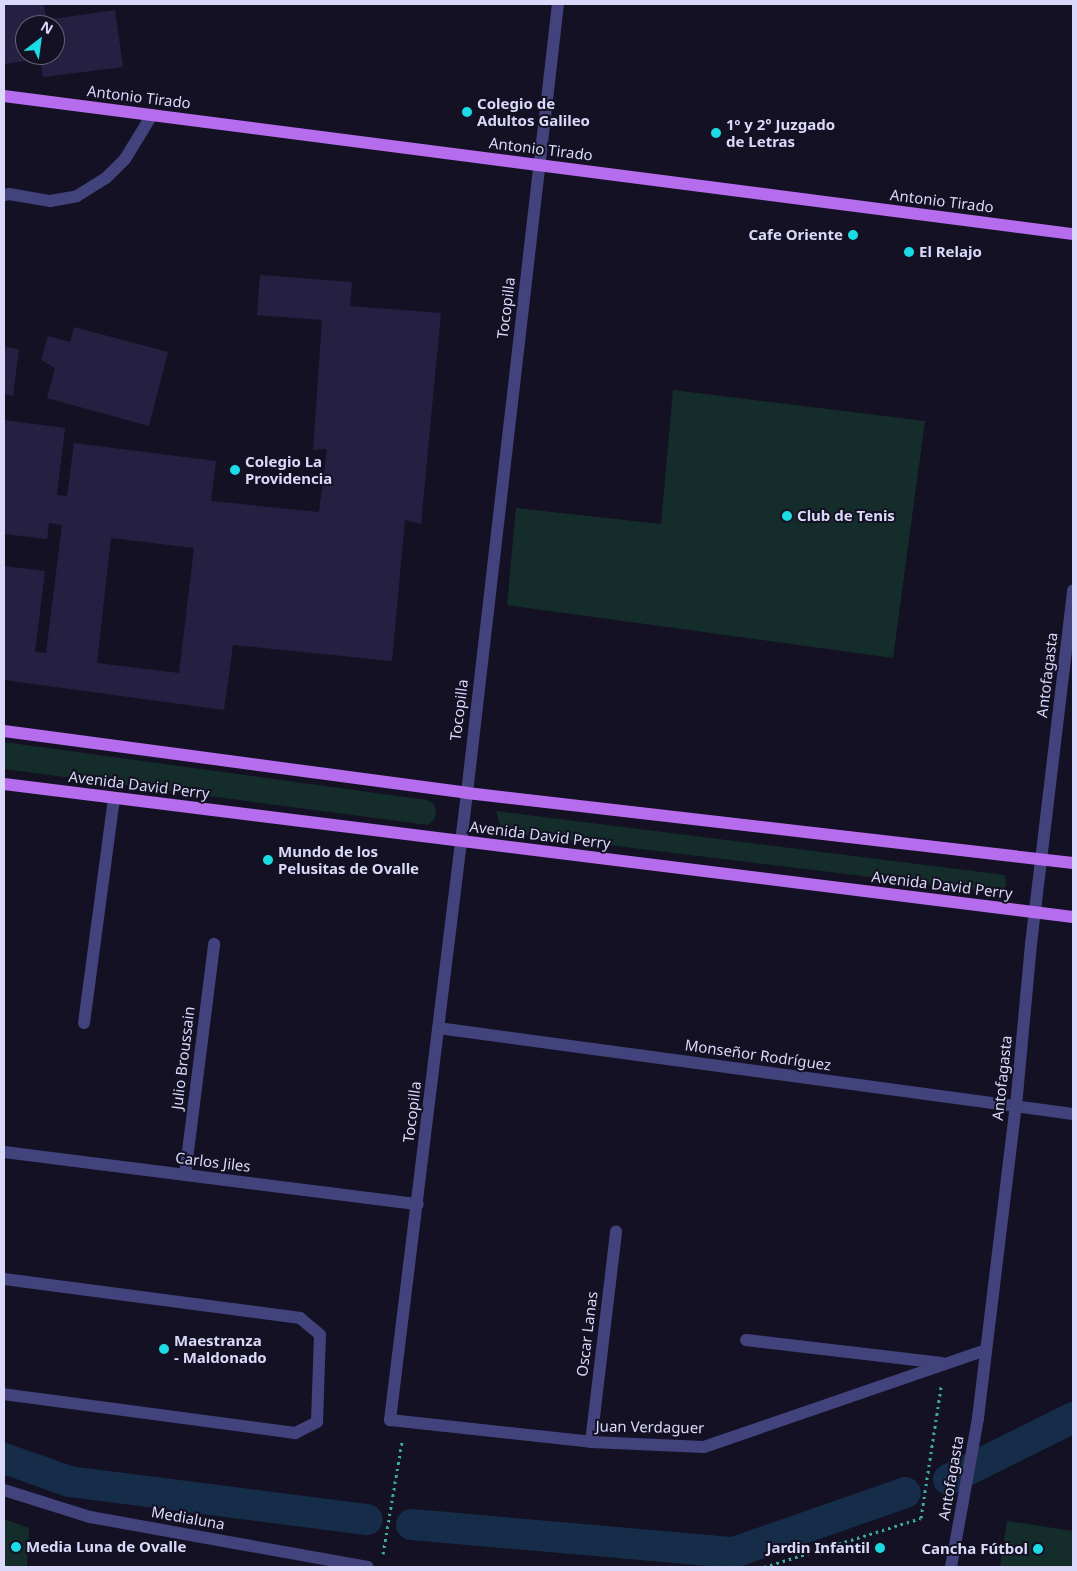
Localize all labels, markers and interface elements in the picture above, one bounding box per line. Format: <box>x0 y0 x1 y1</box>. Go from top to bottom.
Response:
north arrow <box>15 15 65 65</box>
text: N <box>38 16 57 39</box>
street label: Antonio Tirado <box>86 82 192 112</box>
place label: Colegio de Adultos Galileo <box>477 94 590 129</box>
marker: Colegio de Adultos Galileo <box>461 106 473 118</box>
place label: 1º y 2° Juzgado de Letras <box>726 115 835 150</box>
marker: 1º y 2° Juzgado de Letras <box>710 127 722 139</box>
street label: Antonio Tirado <box>488 134 594 164</box>
street label: Antonio Tirado <box>889 186 995 216</box>
place label: Cafe Oriente <box>749 226 843 244</box>
marker: Cafe Oriente <box>847 229 859 241</box>
place label: El Relajo <box>919 243 982 261</box>
marker: El Relajo <box>903 246 915 258</box>
street label: Tocopilla <box>493 276 519 340</box>
place label: Colegio La Providencia <box>245 452 332 487</box>
marker: Colegio La Providencia <box>229 464 241 476</box>
place label: Club de Tenis <box>797 507 895 525</box>
marker: Club de Tenis <box>781 510 793 522</box>
street label: Antofagasta <box>1033 631 1061 719</box>
street label: Tocopilla <box>446 678 472 742</box>
street label: Avenida David Perry <box>67 767 211 803</box>
street label: Avenida David Perry <box>468 817 612 853</box>
place label: Mundo de los Pelusitas de Ovalle <box>278 842 419 877</box>
marker: Mundo de los Pelusitas de Ovalle <box>262 854 274 866</box>
street label: Avenida David Perry <box>870 867 1014 903</box>
street label: Julio Broussain <box>168 1005 198 1111</box>
street label: Antofagasta <box>989 1035 1015 1121</box>
street label: Monseñor Rodríguez <box>684 1036 832 1074</box>
street label: Tocopilla <box>399 1080 425 1144</box>
street label: Carlos Jiles <box>174 1148 252 1176</box>
street label: Oscar Lanas <box>573 1290 601 1378</box>
place label: Maestranza - Maldonado <box>174 1331 267 1366</box>
marker: Maestranza - Maldonado <box>158 1343 170 1355</box>
street label: Juan Verdaguer <box>595 1417 705 1437</box>
street label: Antofagasta <box>935 1434 967 1522</box>
street label: Medialuna <box>150 1503 226 1533</box>
place label: Media Luna de Ovalle <box>26 1538 186 1556</box>
place label: Jardin Infantil <box>766 1539 870 1557</box>
place label: Cancha Fútbol <box>921 1540 1028 1558</box>
marker: Media Luna de Ovalle <box>10 1541 22 1553</box>
marker: Jardin Infantil <box>874 1542 886 1554</box>
marker: Cancha Fútbol <box>1032 1543 1044 1555</box>

